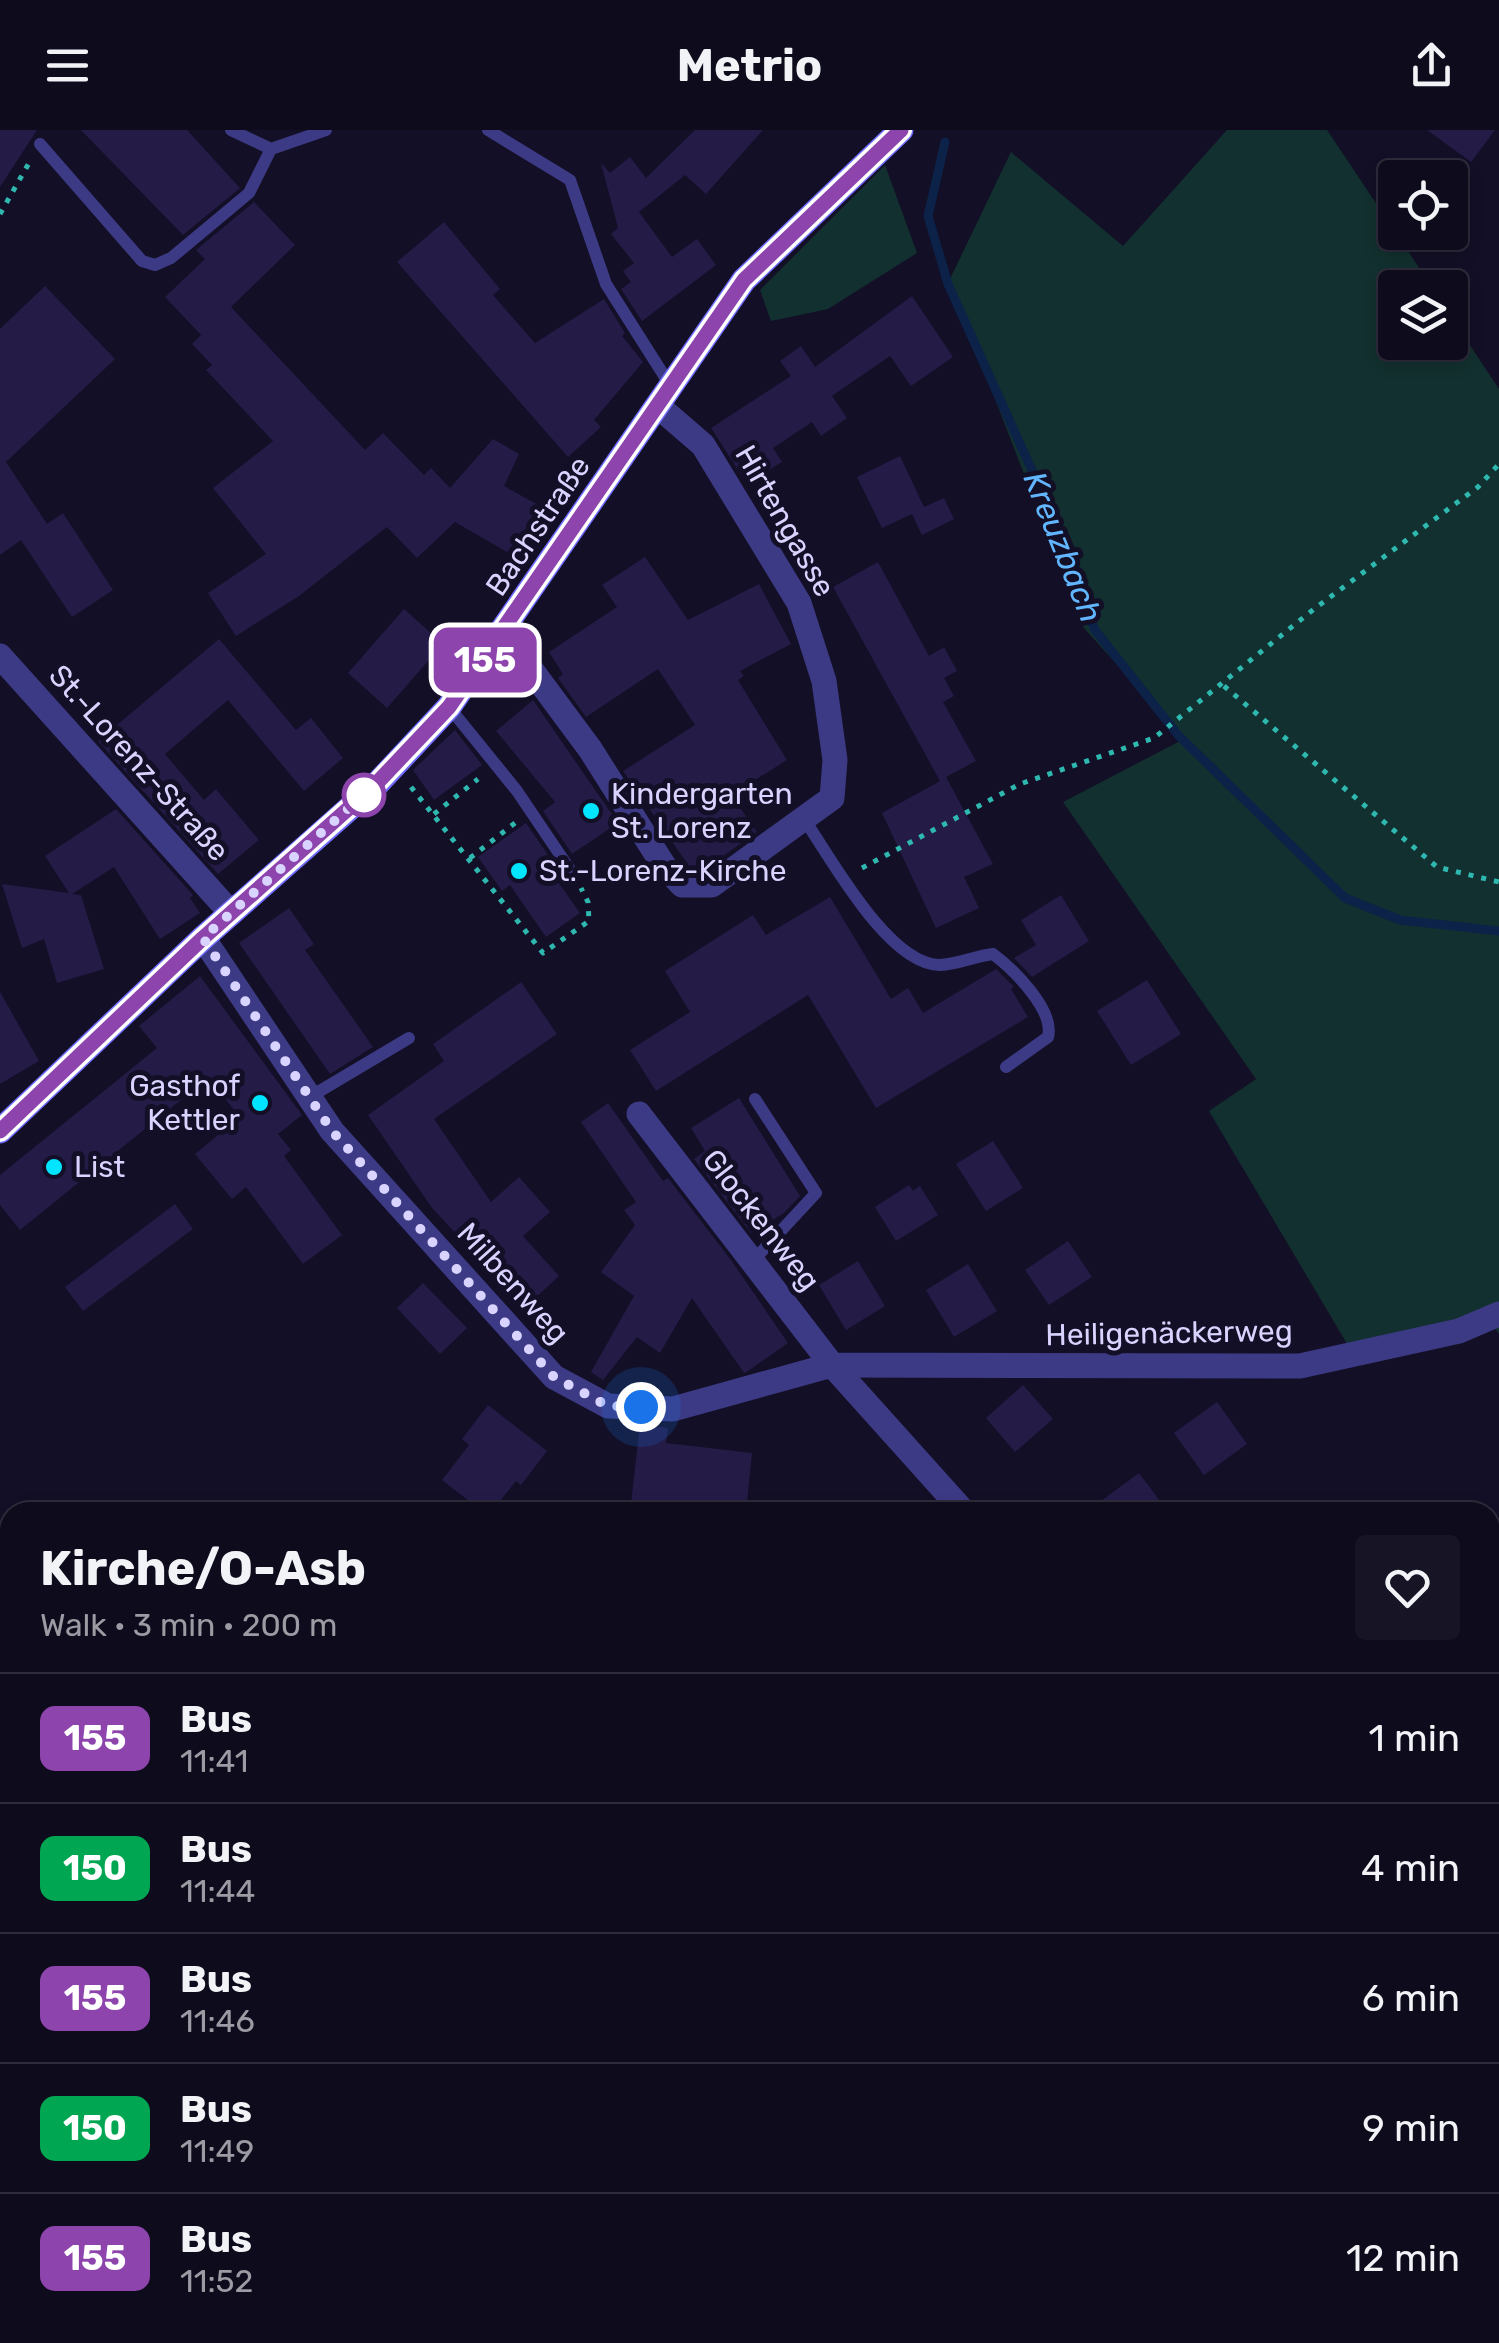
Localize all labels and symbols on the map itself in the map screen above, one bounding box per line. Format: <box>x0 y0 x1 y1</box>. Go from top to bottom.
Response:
street label: Hirtengasse <box>727 439 843 603</box>
street label: Bachstraße <box>478 449 598 603</box>
water label: Kreuzbach <box>1016 466 1110 628</box>
line badge: 155 <box>428 628 542 692</box>
street label: St.-Lorenz-Straße <box>41 657 237 869</box>
unlabelled marker <box>343 774 385 816</box>
place label: Kindergarten St. Lorenz <box>611 776 793 846</box>
marker: Kindergarten St. Lorenz <box>580 800 602 822</box>
place label: St.-Lorenz-Kirche <box>539 853 786 889</box>
marker: St.-Lorenz-Kirche <box>508 860 530 882</box>
place label: Gasthof Kettler <box>129 1068 241 1138</box>
marker: Gasthof Kettler <box>249 1092 271 1114</box>
street label: Glockenweg <box>695 1142 827 1298</box>
place label: List <box>74 1149 125 1185</box>
marker: List <box>43 1156 65 1178</box>
street label: Milbenweg <box>450 1215 576 1351</box>
street label: Heiligenäckerweg <box>1045 1313 1293 1353</box>
your location <box>616 1382 666 1432</box>

